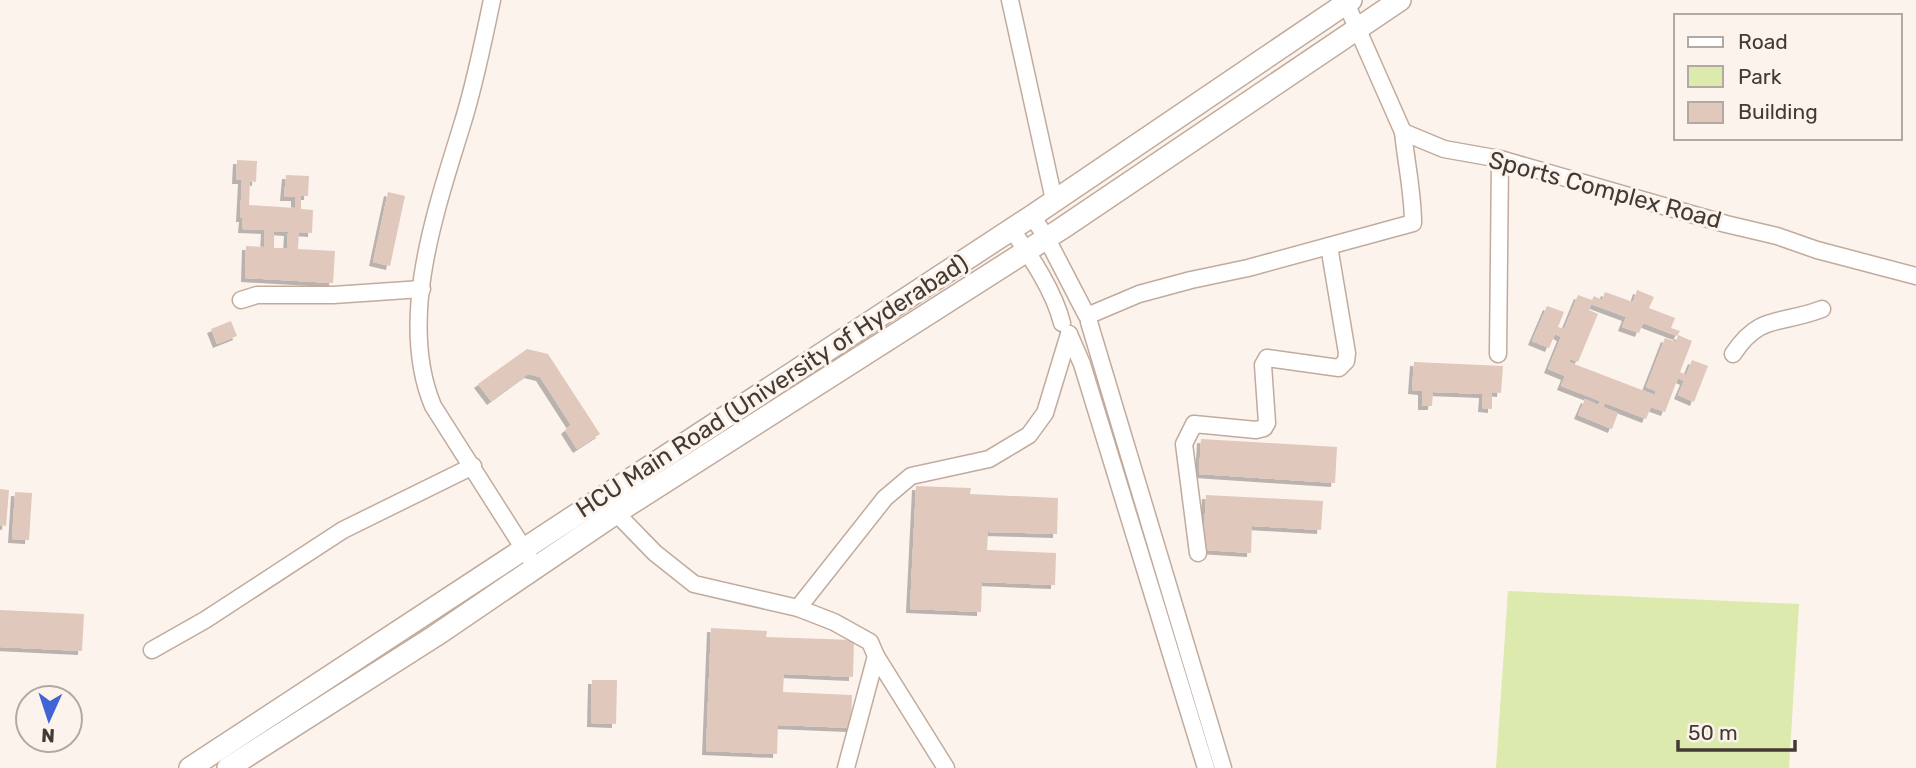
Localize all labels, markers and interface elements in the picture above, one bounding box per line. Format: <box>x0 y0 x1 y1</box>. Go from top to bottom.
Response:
legend <box>1674 14 1902 140</box>
text: Road <box>1738 29 1788 54</box>
text: Park <box>1738 64 1782 89</box>
text: Building <box>1738 99 1818 124</box>
street label: Sports Complex Road <box>1486 145 1724 235</box>
street label: HCU Main Road (University of Hyderabad) <box>571 249 973 523</box>
north arrow <box>14 684 84 754</box>
scale bar <box>1678 708 1795 752</box>
text: 50 m <box>1688 720 1738 745</box>
text: N <box>41 724 56 747</box>

